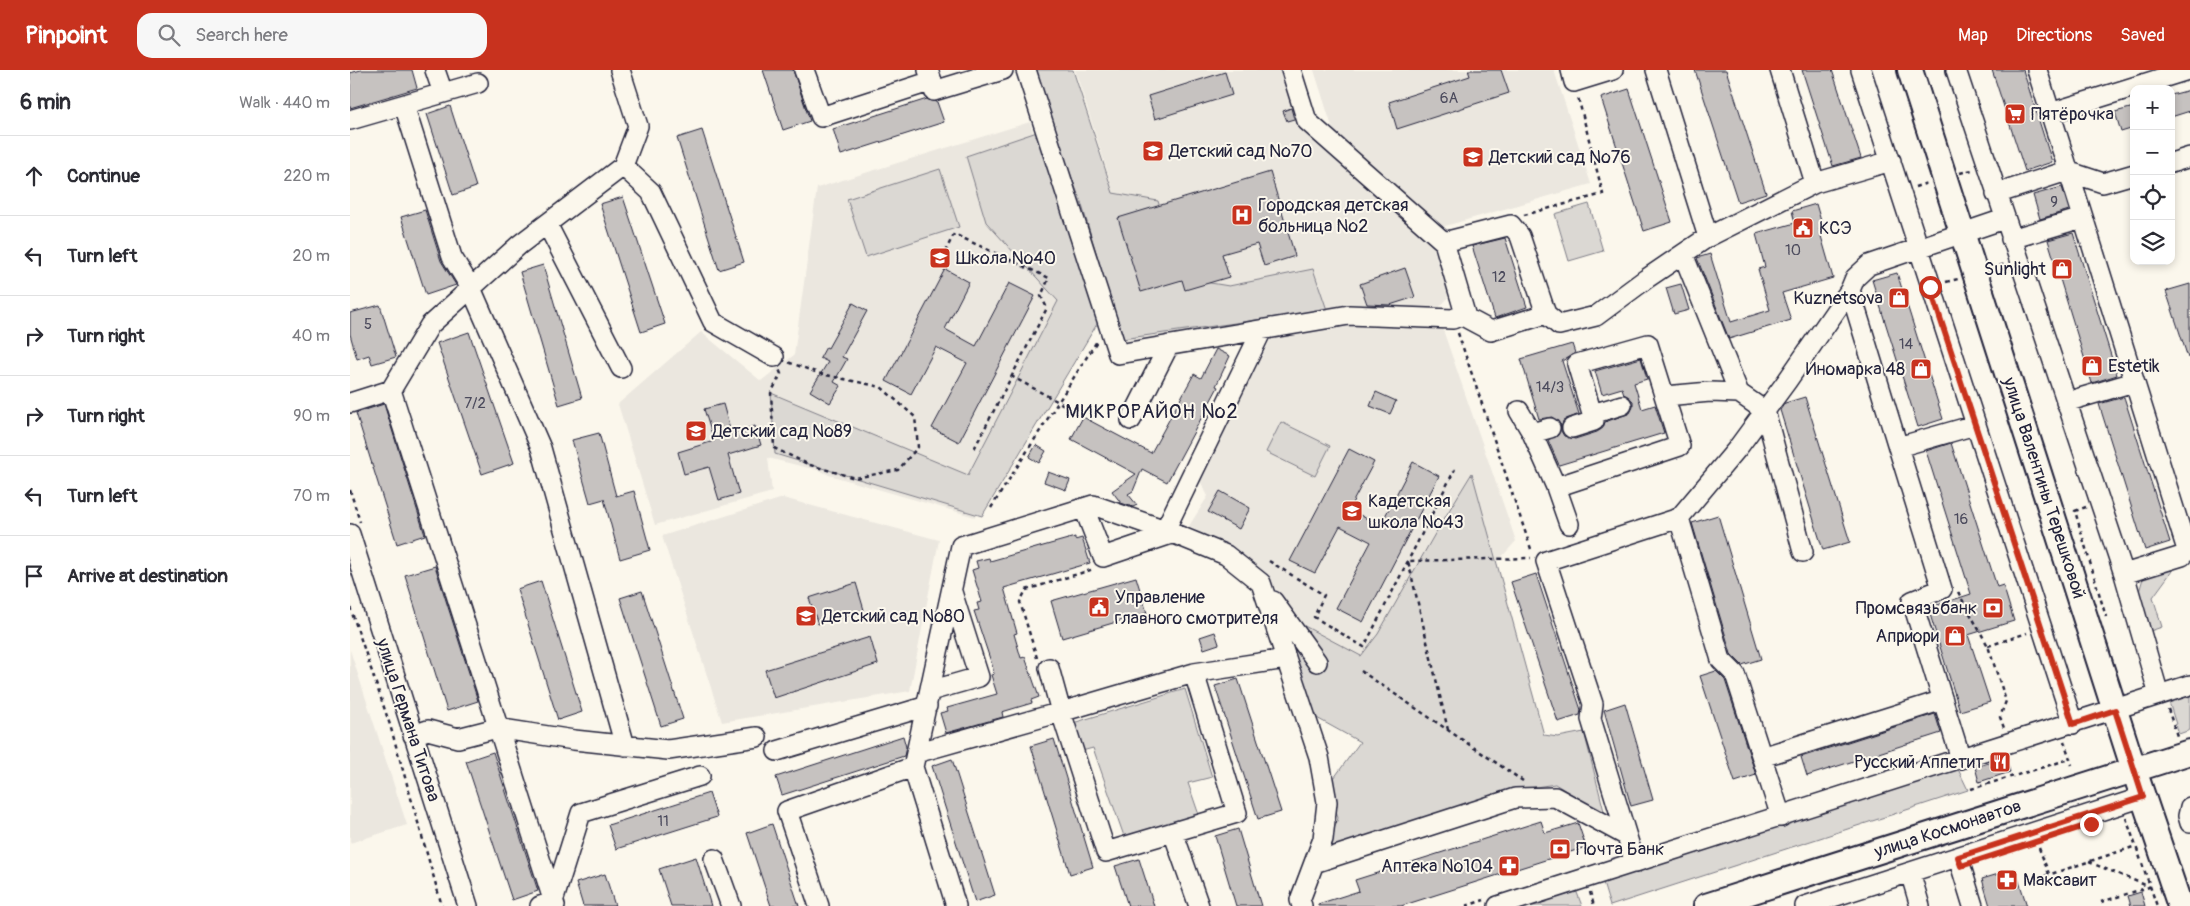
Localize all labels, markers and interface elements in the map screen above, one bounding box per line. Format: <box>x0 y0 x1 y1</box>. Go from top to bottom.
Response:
search box <box>137 13 487 58</box>
text: Pinpoint <box>25 21 107 50</box>
icon: search <box>155 21 183 49</box>
text: Search here <box>195 23 288 47</box>
text: Map <box>1958 24 1988 47</box>
text: Directions <box>2016 24 2092 47</box>
text: Saved <box>2120 24 2165 47</box>
map controls <box>2130 85 2175 265</box>
button: + <box>2130 85 2175 130</box>
text: 6 min <box>20 89 71 116</box>
house number: 6А <box>1440 89 1458 108</box>
text: Walk · 440 m <box>239 93 330 113</box>
supermarket icon: Пятёрочка <box>2003 102 2027 126</box>
place label: Пятёрочка <box>2031 103 2114 126</box>
button: − <box>2130 130 2175 175</box>
school or university icon: Детский сад №70 <box>1141 139 1165 163</box>
place label: Детский сад №70 <box>1168 140 1313 163</box>
school or university icon: Детский сад №76 <box>1461 145 1485 169</box>
place label: Детский сад №76 <box>1488 146 1631 169</box>
icon: ahead <box>20 162 48 190</box>
text: Continue <box>67 164 140 188</box>
text: 220 m <box>284 166 330 186</box>
button: locate <box>2130 175 2175 220</box>
house number: 9 <box>2050 193 2058 212</box>
place label: Городская детская больница №2 <box>1258 194 1408 238</box>
hospital icon: Городская детская больница №2 <box>1230 203 1254 227</box>
public building icon: КСЭ <box>1791 216 1815 240</box>
place label: КСЭ <box>1819 217 1851 240</box>
button: layers <box>2130 220 2175 265</box>
house number: 10 <box>1785 241 1801 260</box>
icon: left <box>20 242 48 270</box>
text: Turn left <box>67 244 137 268</box>
text: 20 m <box>292 246 330 266</box>
school or university icon: Школа №40 <box>928 246 952 270</box>
place label: Школа №40 <box>956 247 1056 270</box>
shop icon: Sunlight <box>2050 257 2074 281</box>
place label: Sunlight <box>1984 258 2047 281</box>
house number: 12 <box>1492 268 1506 287</box>
route start <box>1919 276 1942 299</box>
shop icon: Kuznetsova <box>1887 286 1911 310</box>
place label: Kuznetsova <box>1793 287 1883 310</box>
house number: 5 <box>364 315 372 334</box>
icon: right <box>20 322 48 350</box>
text: Turn right <box>67 324 145 348</box>
text: 40 m <box>292 326 330 346</box>
house number: 14 <box>1899 335 1914 354</box>
shop icon: Estetik <box>2080 354 2104 378</box>
place label: Estetik <box>2108 355 2160 378</box>
shop icon: Иномарка 48 <box>1909 357 1933 381</box>
place label: Иномарка 48 <box>1806 358 1905 381</box>
street label: улица Валентины Терешковой <box>1997 374 2091 601</box>
house number: 14/3 <box>1536 378 1564 397</box>
house number: 7/2 <box>464 394 486 413</box>
district label: МИКРОРАЙОН №2 <box>1065 399 1239 424</box>
icon: right <box>20 402 48 430</box>
text: Turn right <box>67 404 145 428</box>
text: 90 m <box>293 406 330 426</box>
school or university icon: Детский сад №89 <box>684 419 708 443</box>
place label: Детский сад №89 <box>711 420 852 443</box>
icon: left <box>20 482 48 510</box>
text: Turn left <box>67 484 137 508</box>
text: 70 m <box>293 486 330 506</box>
place label: Кадетская школа №43 <box>1368 490 1464 534</box>
school or university icon: Кадетская школа №43 <box>1340 499 1364 523</box>
house number: 16 <box>1954 510 1968 529</box>
icon: arrive <box>20 562 48 590</box>
text: Arrive at destination <box>67 564 228 588</box>
place label: Управление главного смотрителя <box>1115 586 1278 630</box>
public building icon: Управление главного смотрителя <box>1087 595 1111 619</box>
bank icon: Промсвязьбанк <box>1981 596 2005 620</box>
place label: Промсвязьбанк <box>1856 597 1977 620</box>
school or university icon: Детский сад №80 <box>794 604 818 628</box>
place label: Детский сад №80 <box>821 605 965 628</box>
shop icon: Априори <box>1943 624 1967 648</box>
place label: Априори <box>1875 625 1939 648</box>
street label: улица Германа Титова <box>370 635 445 804</box>
restaurant icon: Русский Аппетит <box>1988 750 2012 774</box>
place label: Русский Аппетит <box>1854 751 1984 774</box>
street label: улица Космонавтов <box>1871 794 2024 864</box>
house number: 11 <box>657 812 669 831</box>
route end <box>2080 813 2103 836</box>
bank icon: Почта Банк <box>1548 837 1572 861</box>
place label: Почта Банк <box>1576 838 1664 861</box>
pharmacy icon: Аптека №104 <box>1497 854 1521 878</box>
place label: Аптека №104 <box>1381 855 1494 878</box>
pharmacy icon: Максавит <box>1995 868 2019 892</box>
place label: Максавит <box>2023 869 2097 892</box>

